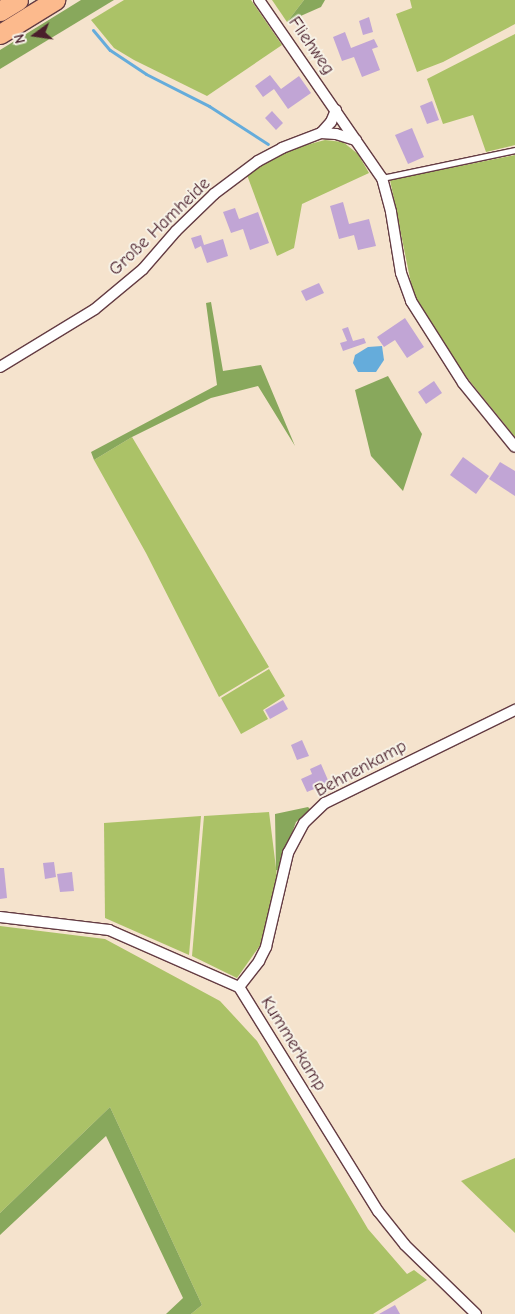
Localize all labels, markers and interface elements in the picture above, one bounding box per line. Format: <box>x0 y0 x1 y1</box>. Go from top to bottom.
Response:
north arrow <box>10 10 60 60</box>
street label: Fliehweg <box>283 13 339 79</box>
text: N <box>11 32 29 45</box>
street label: Große Hamheide <box>105 173 215 281</box>
street label: Behnenkamp <box>311 736 411 802</box>
street label: Kummerkamp <box>255 993 331 1095</box>

